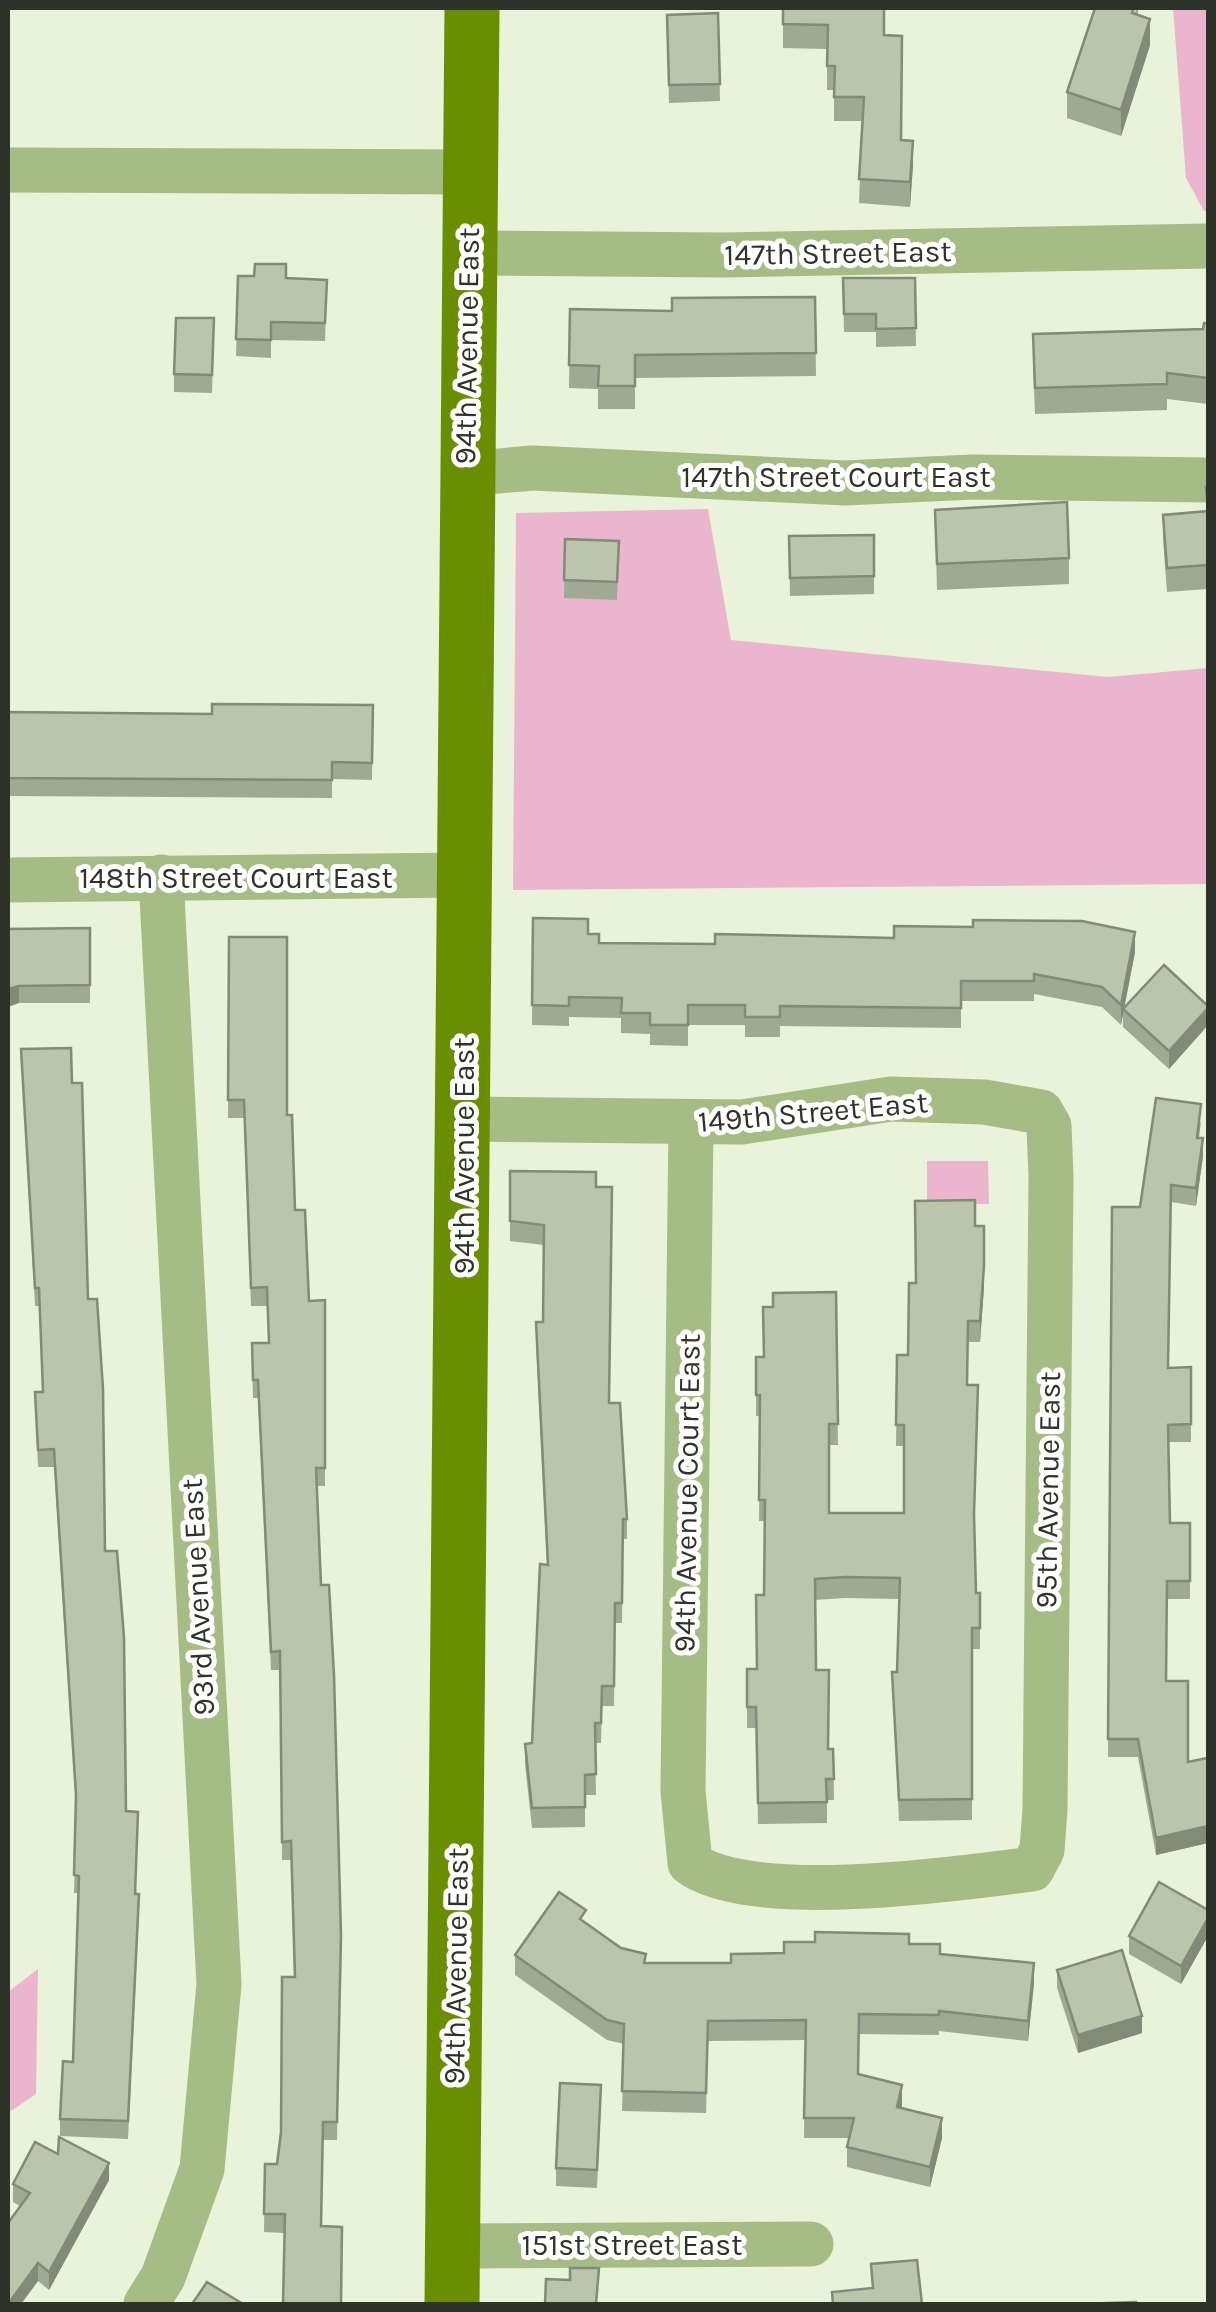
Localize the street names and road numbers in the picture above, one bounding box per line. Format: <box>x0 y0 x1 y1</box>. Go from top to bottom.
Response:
street label: 94th Avenue East <box>447 227 487 465</box>
street label: 147th Street East <box>724 233 952 273</box>
street label: 147th Street Court East <box>681 459 991 495</box>
street label: 148th Street Court East <box>79 860 393 896</box>
street label: 94th Avenue East <box>446 1038 482 1274</box>
street label: 149th Street East <box>697 1084 929 1140</box>
street label: 94th Avenue Court East <box>666 1333 708 1653</box>
street label: 95th Avenue East <box>1028 1371 1068 1609</box>
street label: 93rd Avenue East <box>174 1478 222 1716</box>
street label: 94th Avenue East <box>436 1847 476 2085</box>
street label: 151st Street East <box>522 2227 742 2263</box>

